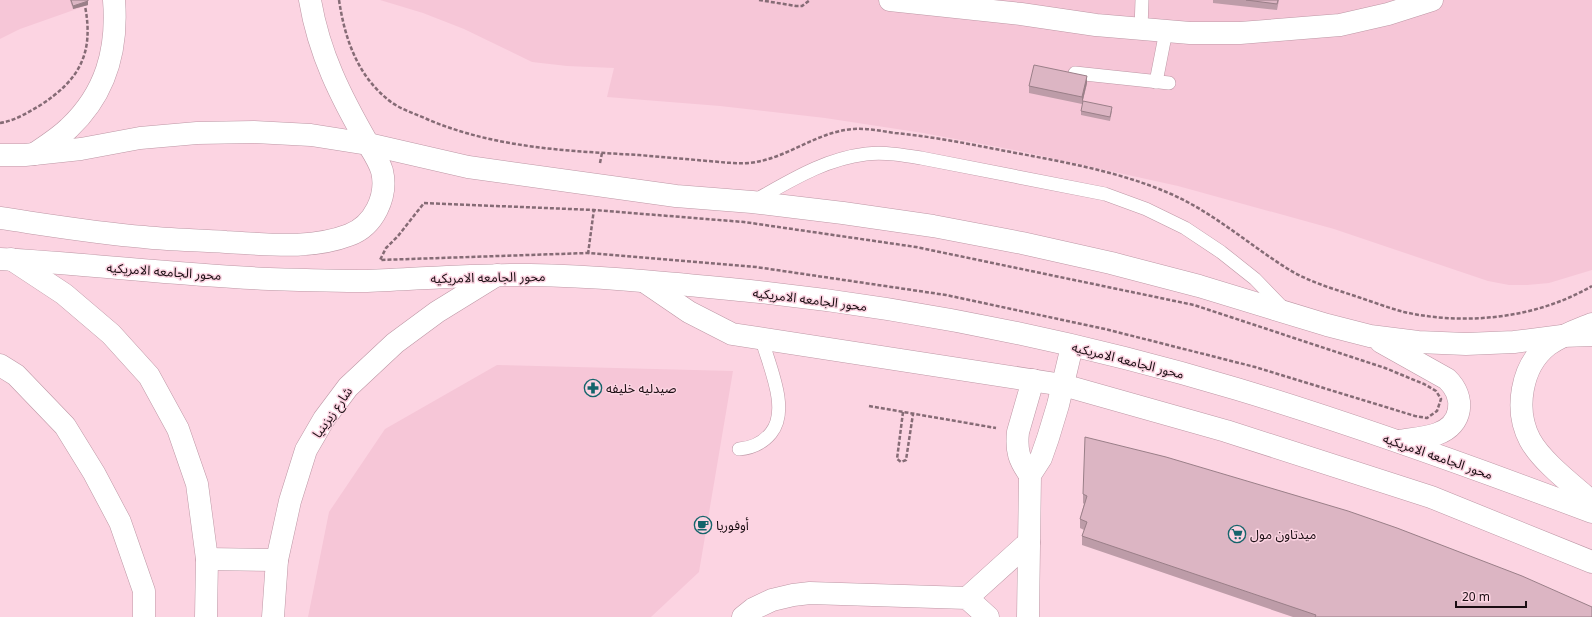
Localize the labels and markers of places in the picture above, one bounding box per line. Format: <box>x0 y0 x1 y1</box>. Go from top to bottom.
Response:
pharmacy icon: صيدليه خليفه <box>583 378 603 398</box>
place label: صيدليه خليفه <box>606 379 677 397</box>
cafe icon: أوفوريا <box>693 515 713 535</box>
place label: أوفوريا <box>716 516 749 534</box>
supermarket icon: ميدتاون مول <box>1227 524 1247 544</box>
place label: ميدتاون مول <box>1250 525 1317 543</box>

